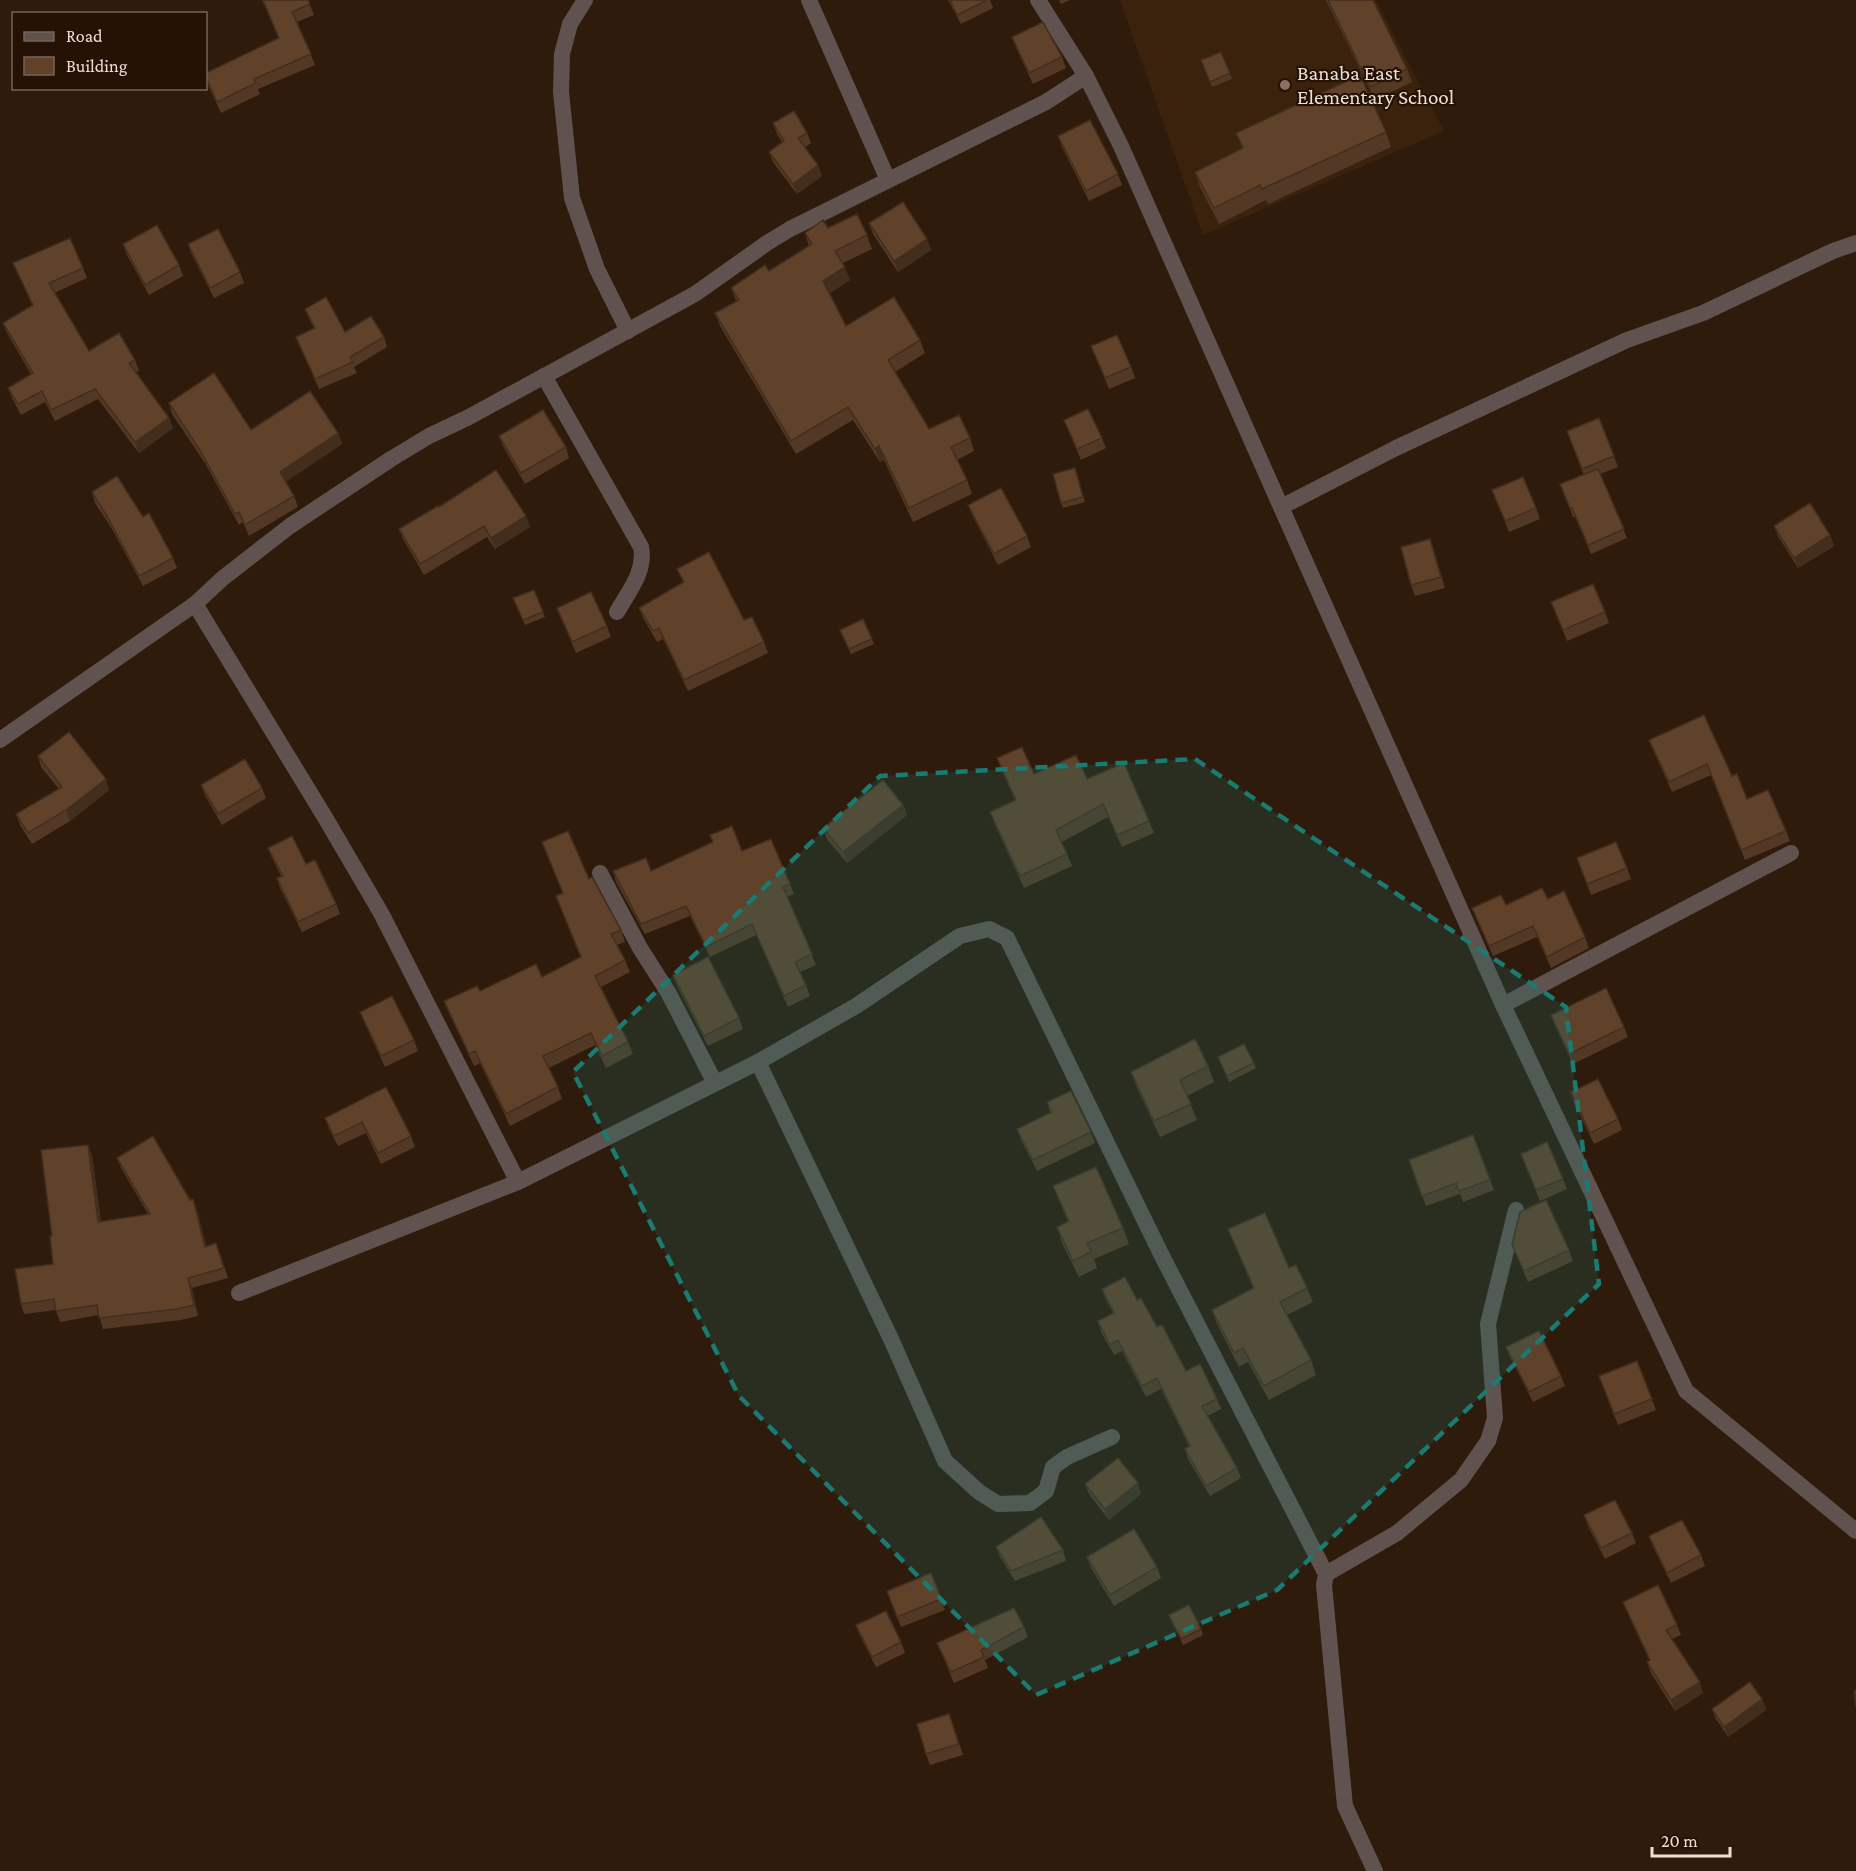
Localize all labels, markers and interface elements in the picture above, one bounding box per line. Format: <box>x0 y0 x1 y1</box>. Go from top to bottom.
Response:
legend <box>12 12 207 90</box>
text: Road <box>66 26 103 46</box>
text: Building <box>66 56 128 76</box>
place label: Banaba East Elementary School <box>1297 61 1454 109</box>
marker: Banaba East Elementary School <box>1278 78 1292 92</box>
scale bar <box>1652 1820 1730 1858</box>
text: 20 m <box>1661 1831 1698 1851</box>

